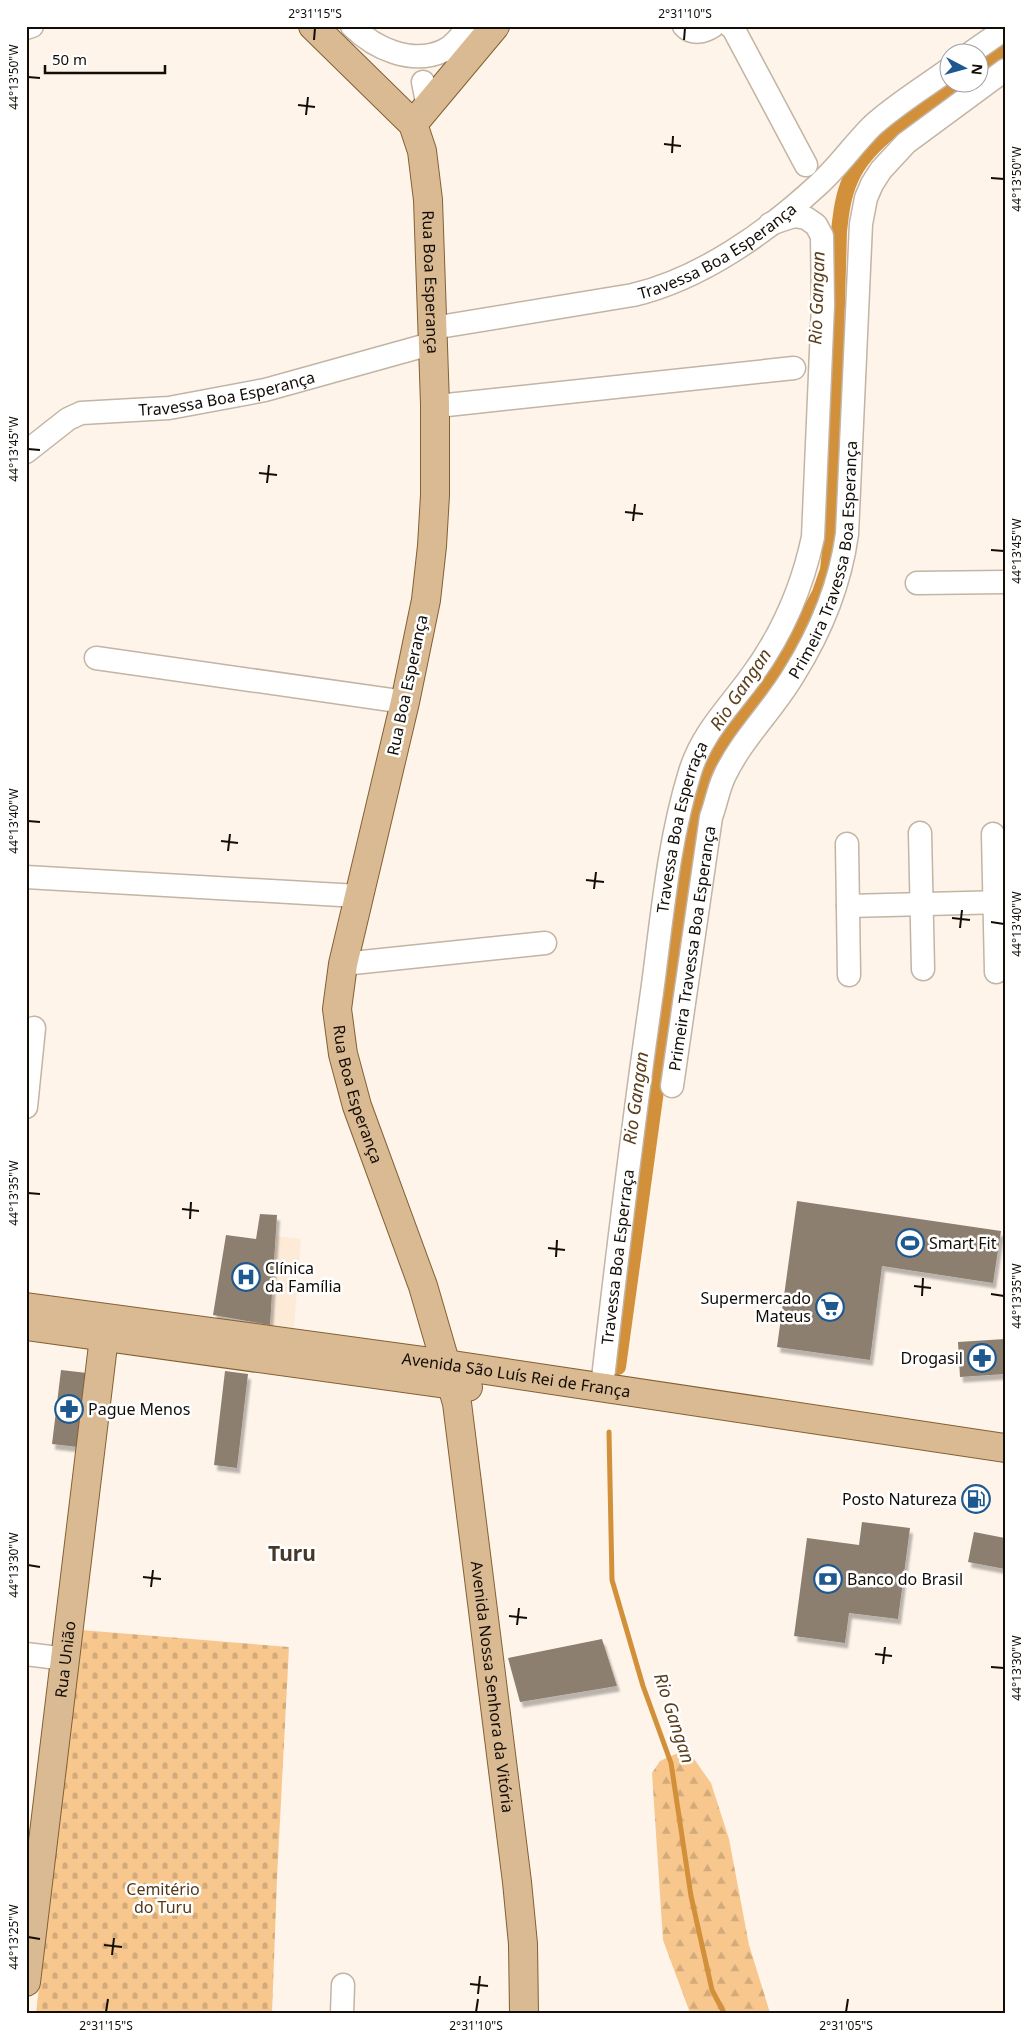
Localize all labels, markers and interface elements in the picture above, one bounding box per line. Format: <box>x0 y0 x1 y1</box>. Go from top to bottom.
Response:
text: 2°31'15"S <box>288 5 342 22</box>
text: 2°31'10"S <box>658 5 712 22</box>
scale bar <box>45 42 165 74</box>
north arrow <box>938 42 988 92</box>
text: 44°13'50"W <box>5 44 22 110</box>
text: 50 m <box>52 49 87 69</box>
text: N <box>967 63 987 76</box>
text: 44°13'50"W <box>1008 146 1025 212</box>
street label: Travessa Boa Esperança <box>635 198 801 304</box>
street label: Rua Boa Esperança <box>417 210 444 354</box>
water label: Rio Gangan <box>802 251 830 345</box>
street label: Travessa Boa Esperança <box>138 366 317 421</box>
text: 44°13'45"W <box>5 416 22 482</box>
street label: Primeira Travessa Boa Esperança <box>783 440 862 683</box>
text: 44°13'45"W <box>1008 518 1025 584</box>
street label: Rua Boa Esperança <box>381 613 433 757</box>
water label: Rio Gangan <box>704 643 776 735</box>
street label: Travessa Boa Esperraça <box>651 737 713 914</box>
text: 44°13'40"W <box>5 788 22 854</box>
street label: Primeira Travessa Boa Esperança <box>663 824 721 1073</box>
text: 44°13'40"W <box>1008 891 1025 957</box>
street label: Rua Boa Esperança <box>328 1023 388 1166</box>
water label: Rio Gangan <box>617 1050 653 1146</box>
text: 44°13'35"W <box>5 1160 22 1226</box>
street label: Travessa Boa Esperraça <box>596 1168 639 1346</box>
sports icon: Smart Fit <box>895 1228 925 1258</box>
place label: Smart Fit <box>929 1232 997 1254</box>
place label: Clínica da Família <box>265 1257 342 1297</box>
hospital icon: Clínica da Família <box>231 1262 261 1292</box>
text: 44°13'35"W <box>1008 1263 1025 1329</box>
place label: Supermercado Mateus <box>700 1287 811 1327</box>
supermarket icon: Supermercado Mateus <box>815 1292 845 1322</box>
pharmacy icon: Drogasil <box>967 1343 997 1373</box>
street label: Avenida São Luís Rei de França <box>401 1347 632 1403</box>
place label: Drogasil <box>901 1347 963 1369</box>
pharmacy icon: Pague Menos <box>54 1394 84 1424</box>
place label: Pague Menos <box>88 1398 190 1420</box>
fuel station icon: Posto Natureza <box>961 1484 991 1514</box>
place label: Posto Natureza <box>842 1488 957 1510</box>
text: 44°13'30"W <box>5 1532 22 1598</box>
district label: Turu <box>268 1539 316 1567</box>
street label: Avenida Nossa Senhora da Vitória <box>466 1560 519 1814</box>
bank icon: Banco do Brasil <box>813 1564 843 1594</box>
place label: Banco do Brasil <box>847 1568 963 1590</box>
street label: Rua União <box>49 1620 81 1699</box>
text: 44°13'30"W <box>1008 1635 1025 1701</box>
water label: Rio Gangan <box>649 1670 701 1766</box>
park label: Cemitério do Turu <box>126 1878 200 1918</box>
text: 44°13'25"W <box>5 1904 22 1970</box>
text: 2°31'15"S <box>79 2017 133 2034</box>
text: 2°31'10"S <box>449 2017 503 2034</box>
text: 2°31'05"S <box>819 2017 873 2034</box>

